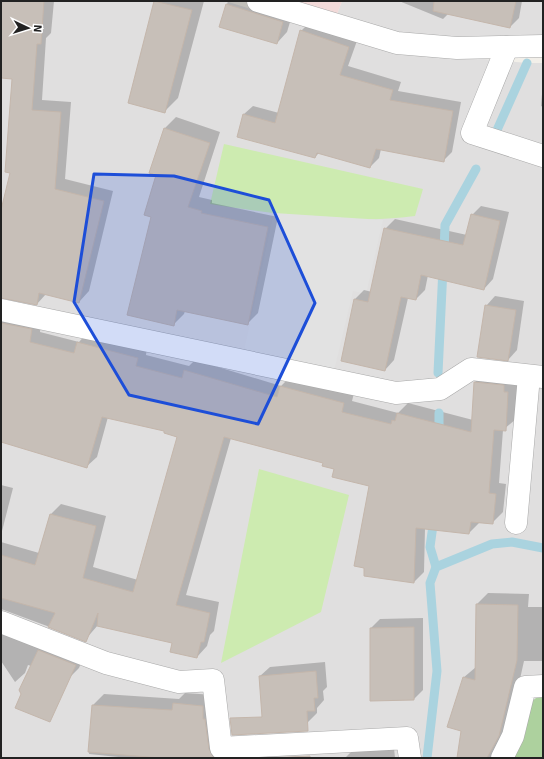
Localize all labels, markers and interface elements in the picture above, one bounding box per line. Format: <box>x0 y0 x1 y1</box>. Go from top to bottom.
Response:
north arrow <box>8 8 48 48</box>
text: N <box>31 24 44 33</box>

